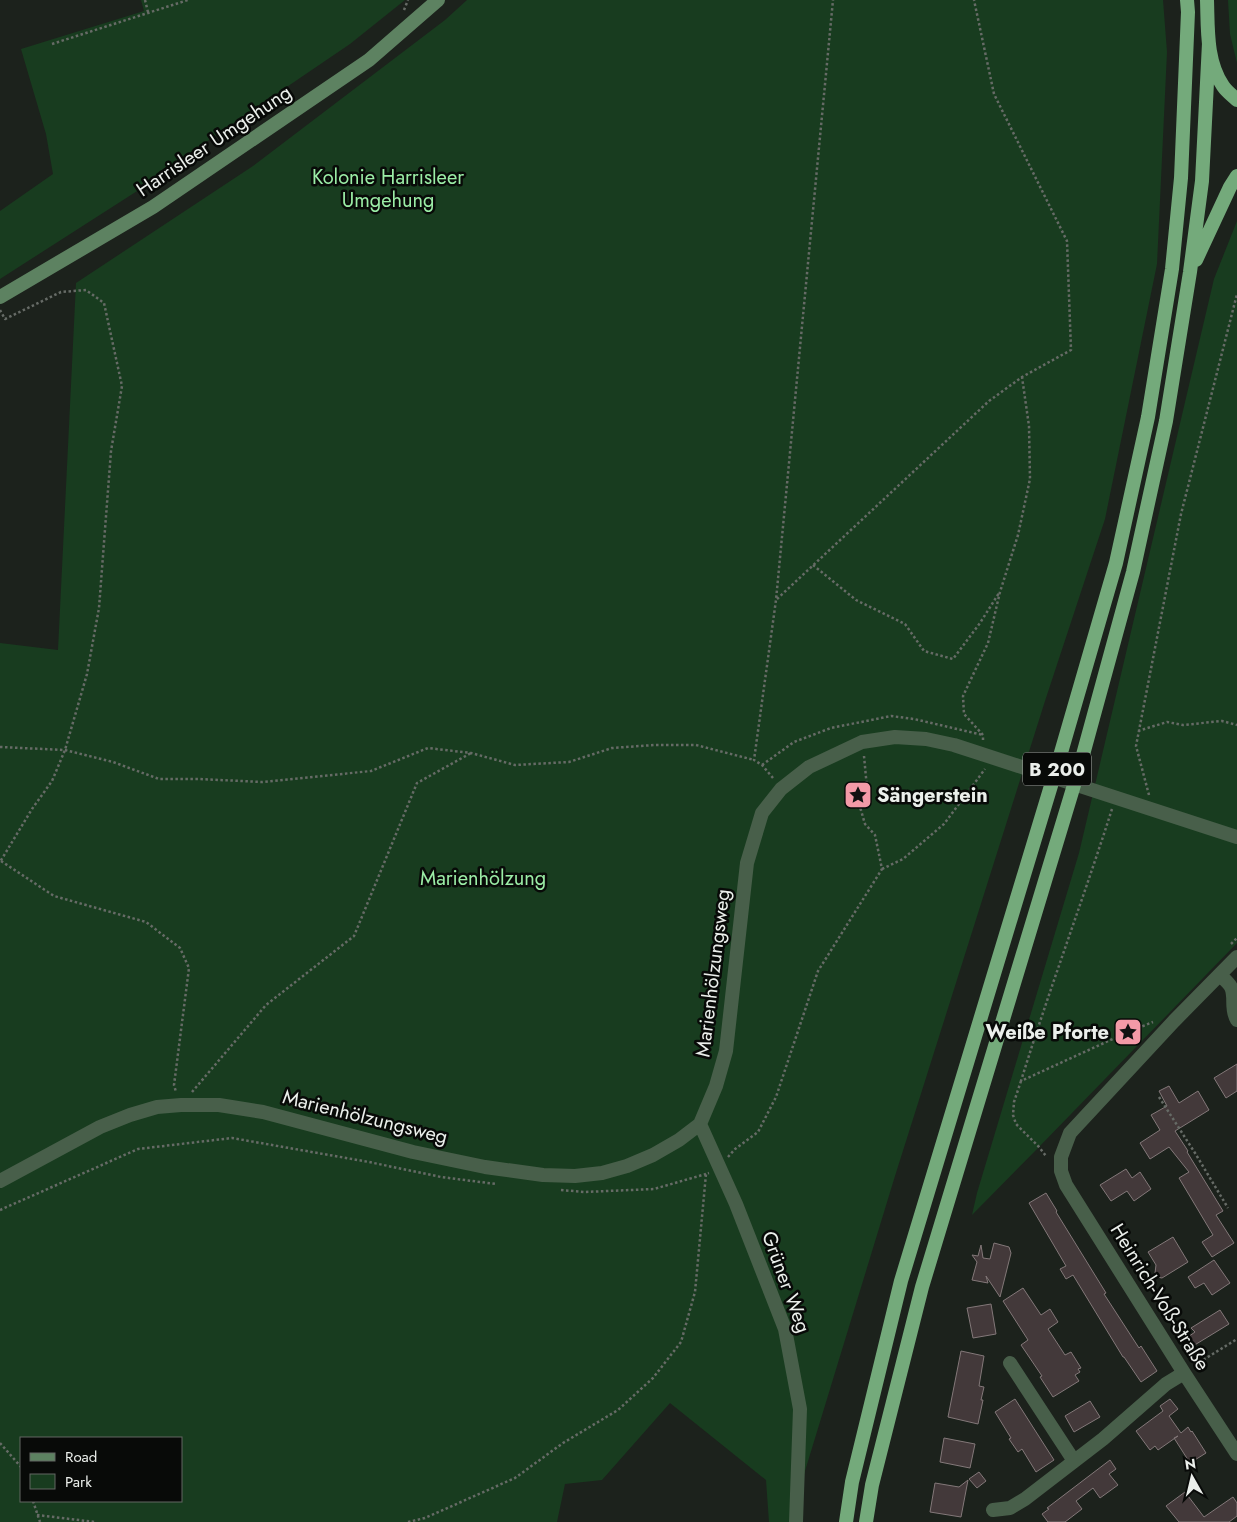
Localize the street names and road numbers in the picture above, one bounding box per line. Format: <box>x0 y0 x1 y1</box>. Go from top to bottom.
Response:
street label: Harrisleer Umgehung <box>131 78 297 204</box>
road number: B 200 <box>1023 752 1091 786</box>
street label: Marienhölzungsweg <box>688 887 738 1059</box>
street label: Marienhölzungsweg <box>279 1082 451 1152</box>
street label: Heinrich-Voß-Straße <box>1103 1218 1217 1376</box>
street label: Grüner Weg <box>754 1227 818 1337</box>

